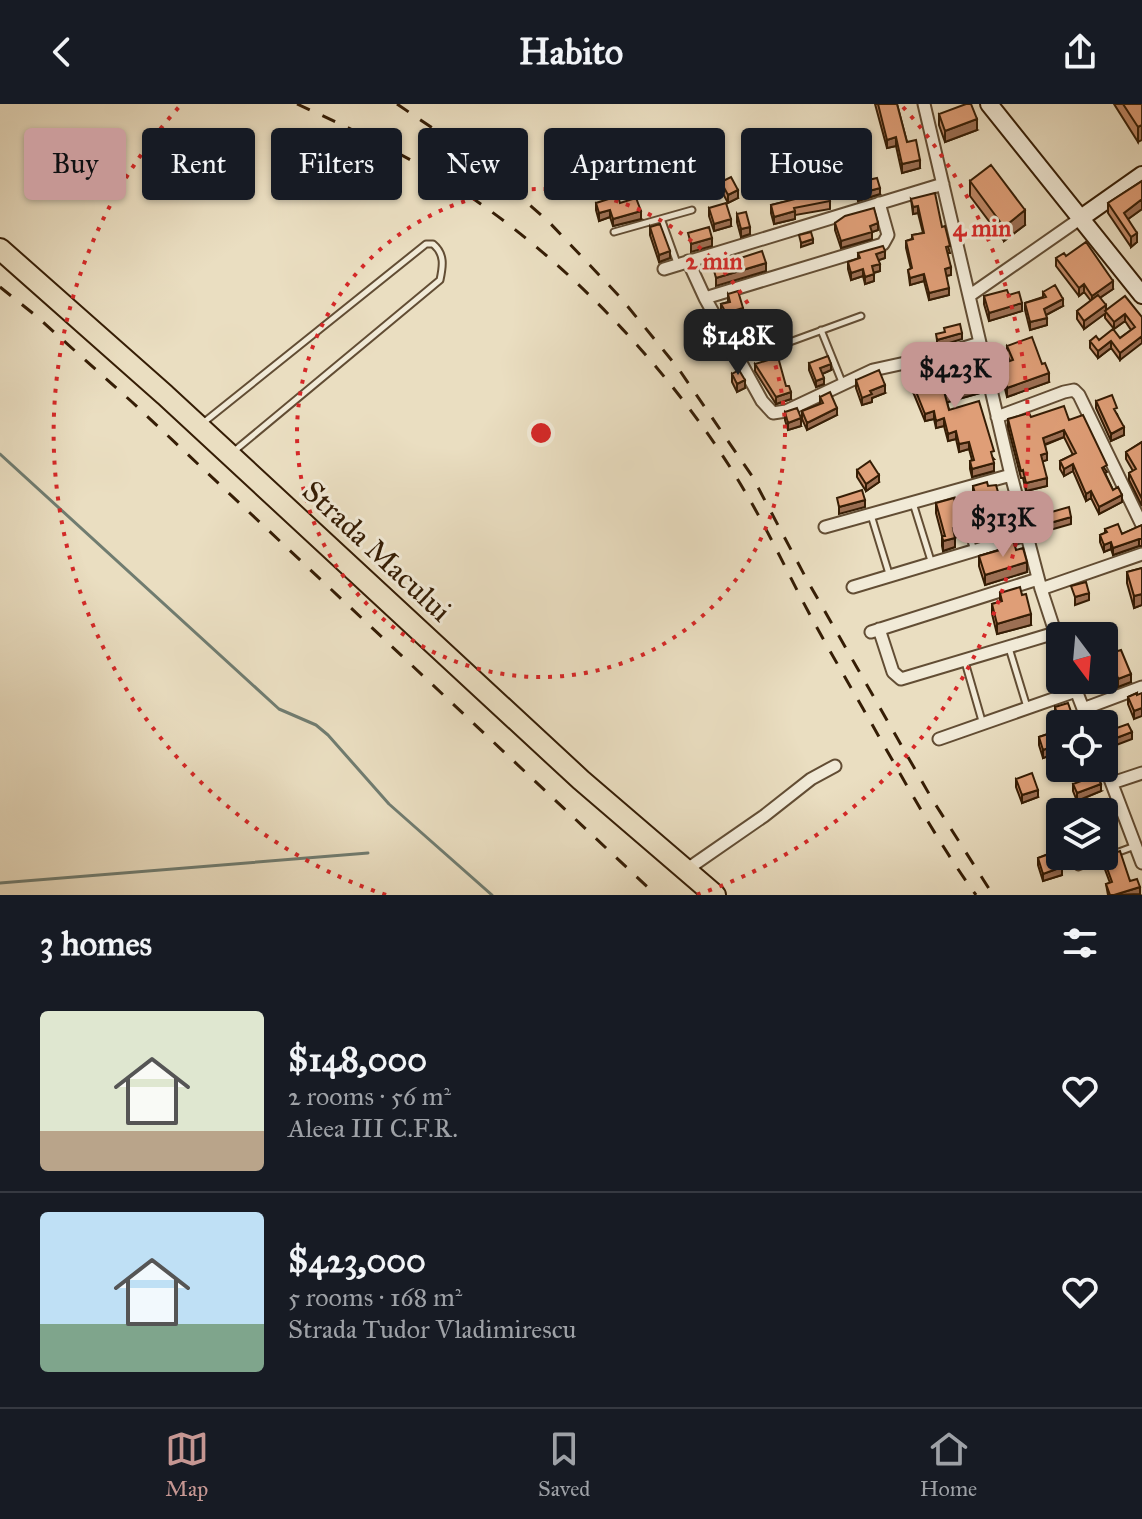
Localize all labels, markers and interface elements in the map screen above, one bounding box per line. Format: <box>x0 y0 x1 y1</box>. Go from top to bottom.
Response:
icon: back <box>40 30 84 74</box>
text: Habito <box>519 30 623 74</box>
icon: share <box>1058 30 1102 74</box>
chip: Buy <box>24 128 126 200</box>
chip: Rent <box>142 128 255 200</box>
chip: Filters <box>271 128 402 200</box>
chip: New <box>418 128 528 200</box>
chip: Apartment <box>544 128 725 200</box>
chip: House <box>741 128 872 200</box>
text: 4 min <box>953 213 1011 243</box>
text: 2 min <box>686 246 742 276</box>
pin: $148K <box>682 309 794 377</box>
text: $148K <box>702 319 774 351</box>
pin: $423K <box>899 342 1011 410</box>
text: $423K <box>919 352 991 384</box>
centre of rings <box>527 419 555 447</box>
street label: Strada Macului <box>295 473 459 629</box>
pin: $313K <box>947 491 1059 559</box>
text: $313K <box>970 501 1036 533</box>
north arrow <box>1046 622 1118 694</box>
map controls <box>1046 622 1118 870</box>
button: locate <box>1046 710 1118 782</box>
button: layers <box>1046 798 1118 870</box>
icon: filters <box>1058 921 1102 965</box>
text: 3 homes <box>40 923 152 964</box>
text: $148,000 <box>288 1039 427 1080</box>
icon: home <box>104 1043 200 1139</box>
icon: heart <box>1058 1069 1102 1113</box>
text: 2 rooms · 56 m² <box>288 1080 451 1112</box>
text: Aleea III C.F.R. <box>288 1112 458 1144</box>
text: $423,000 <box>288 1240 426 1281</box>
icon: home <box>104 1244 200 1340</box>
icon: heart <box>1058 1270 1102 1314</box>
text: 5 rooms · 168 m² <box>288 1281 462 1313</box>
text: Strada Tudor Vladimirescu <box>288 1313 576 1345</box>
tab: Map <box>165 1427 209 1502</box>
tab: Saved <box>538 1427 590 1502</box>
tab: Home <box>920 1427 977 1502</box>

